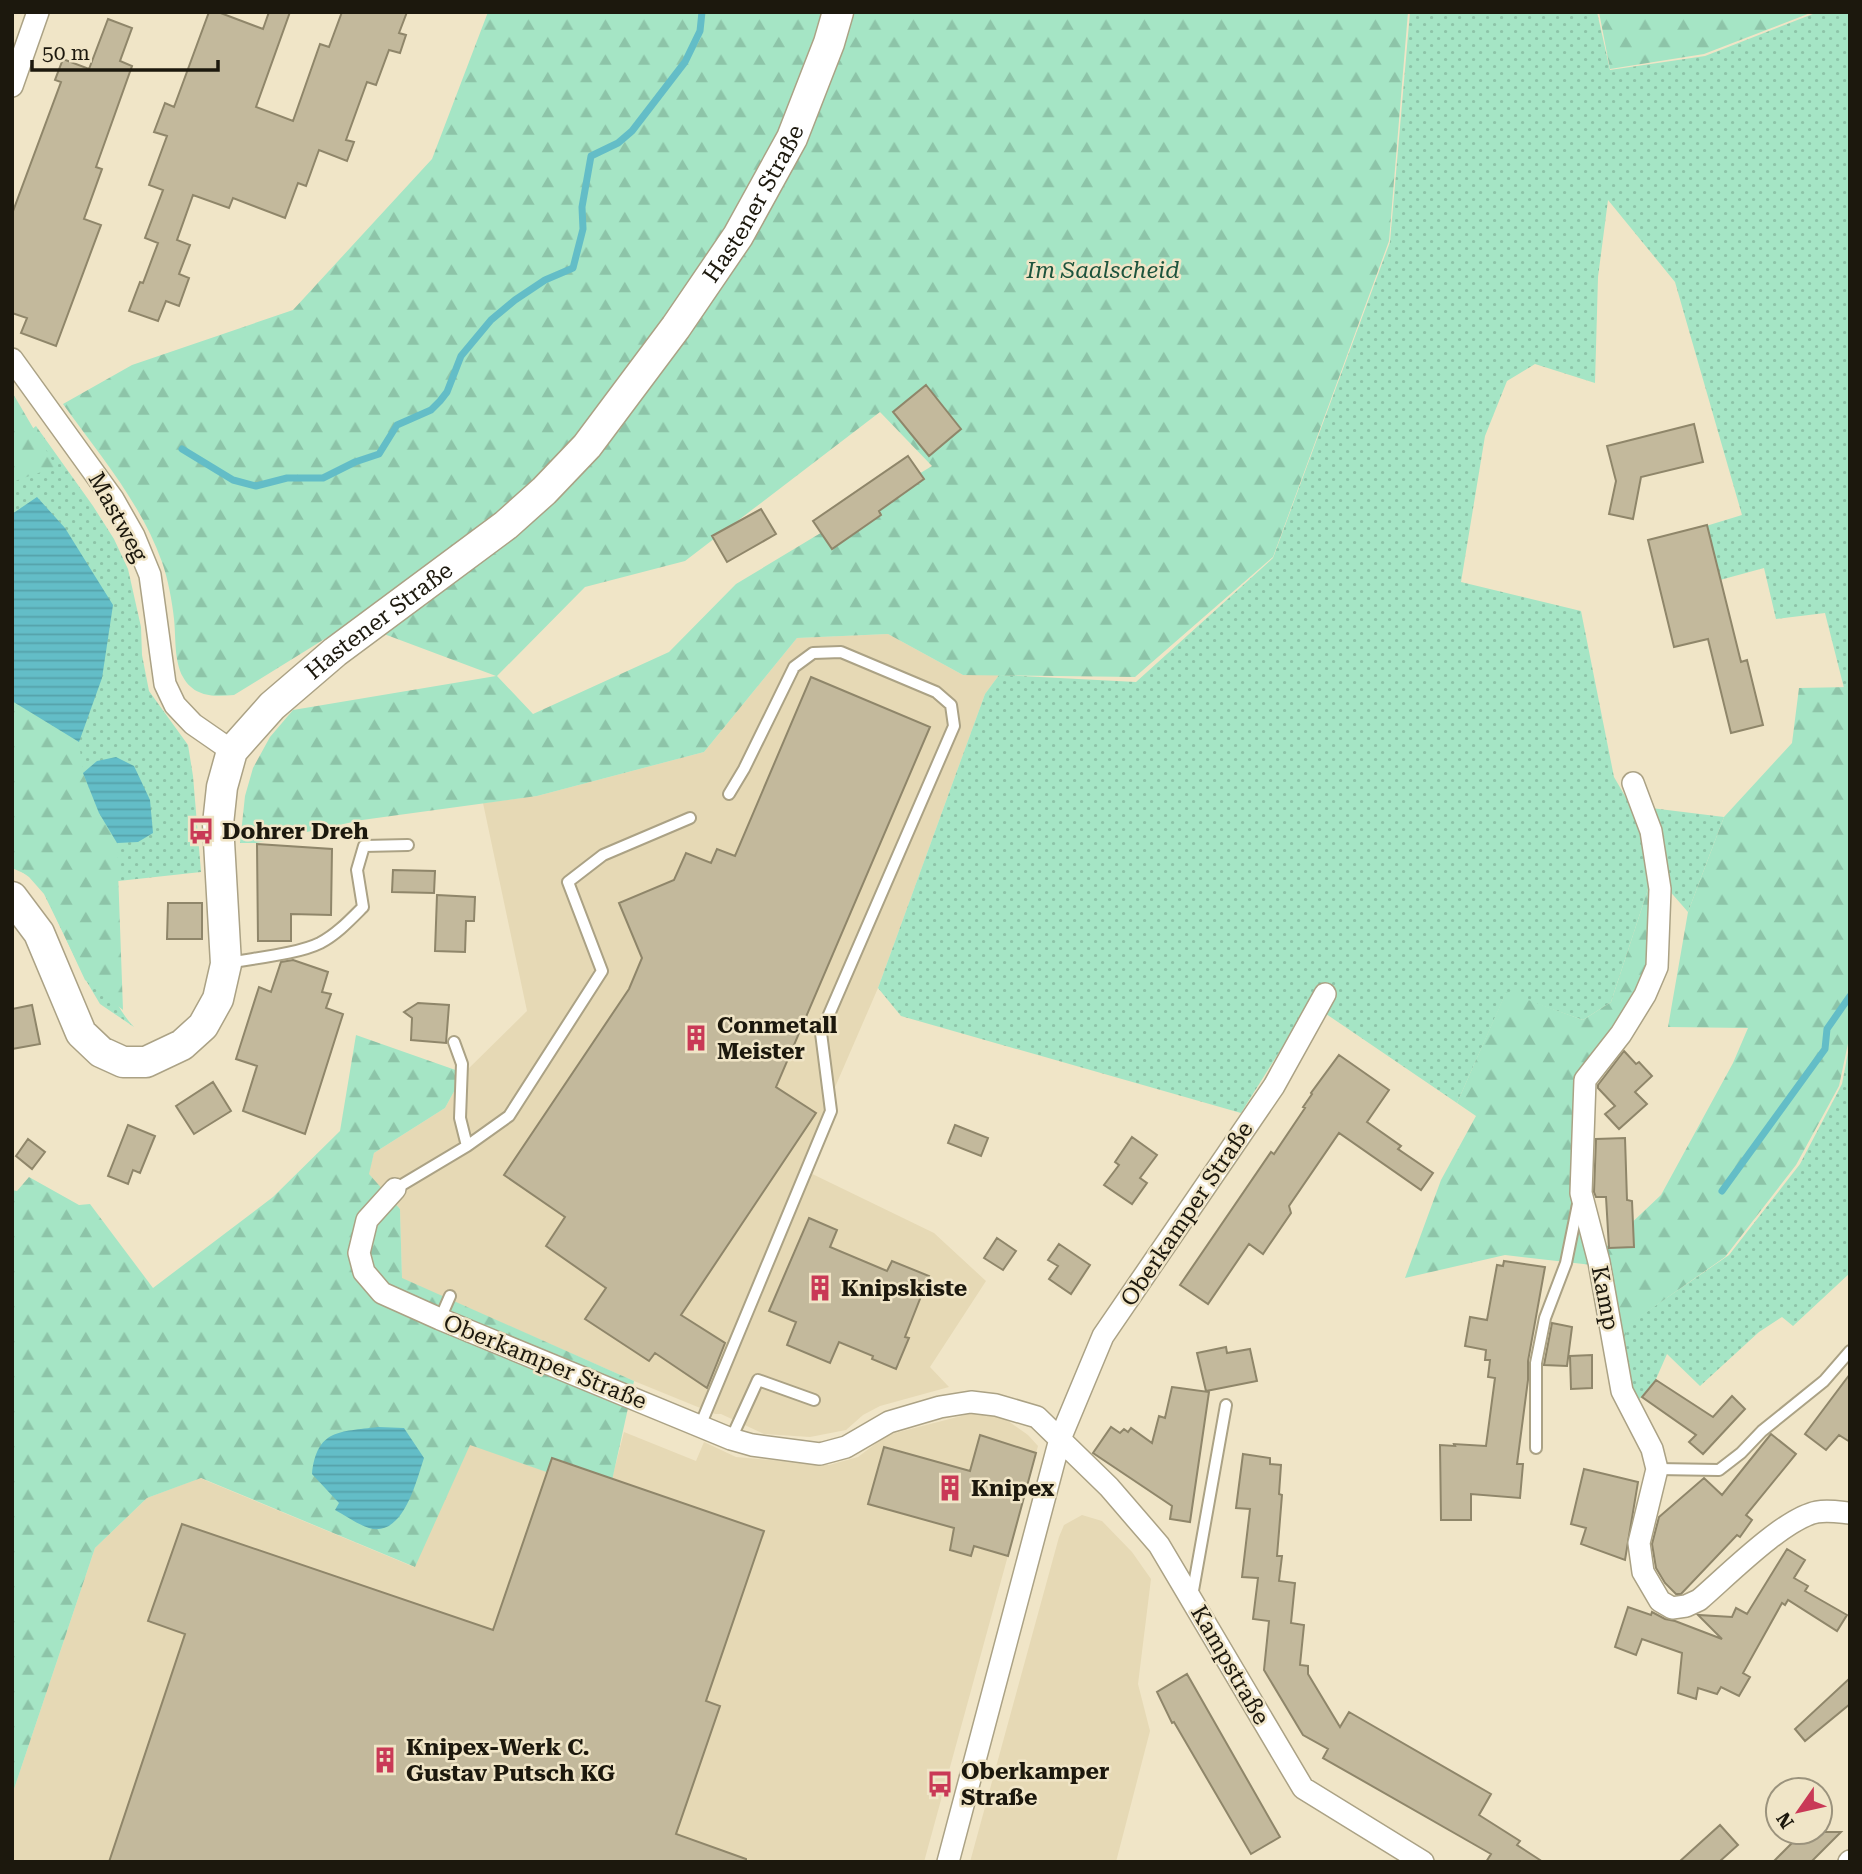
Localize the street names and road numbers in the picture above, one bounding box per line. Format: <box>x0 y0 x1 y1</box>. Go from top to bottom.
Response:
street label: Hastener Straße <box>697 121 809 287</box>
street label: Mastweg <box>82 468 154 566</box>
street label: Hastener Straße <box>300 556 458 685</box>
street label: Oberkamper Straße <box>1115 1117 1259 1311</box>
street label: Kamp <box>1586 1264 1624 1332</box>
street label: Oberkamper Straße <box>439 1309 651 1415</box>
street label: Kampstraße <box>1185 1601 1275 1729</box>

